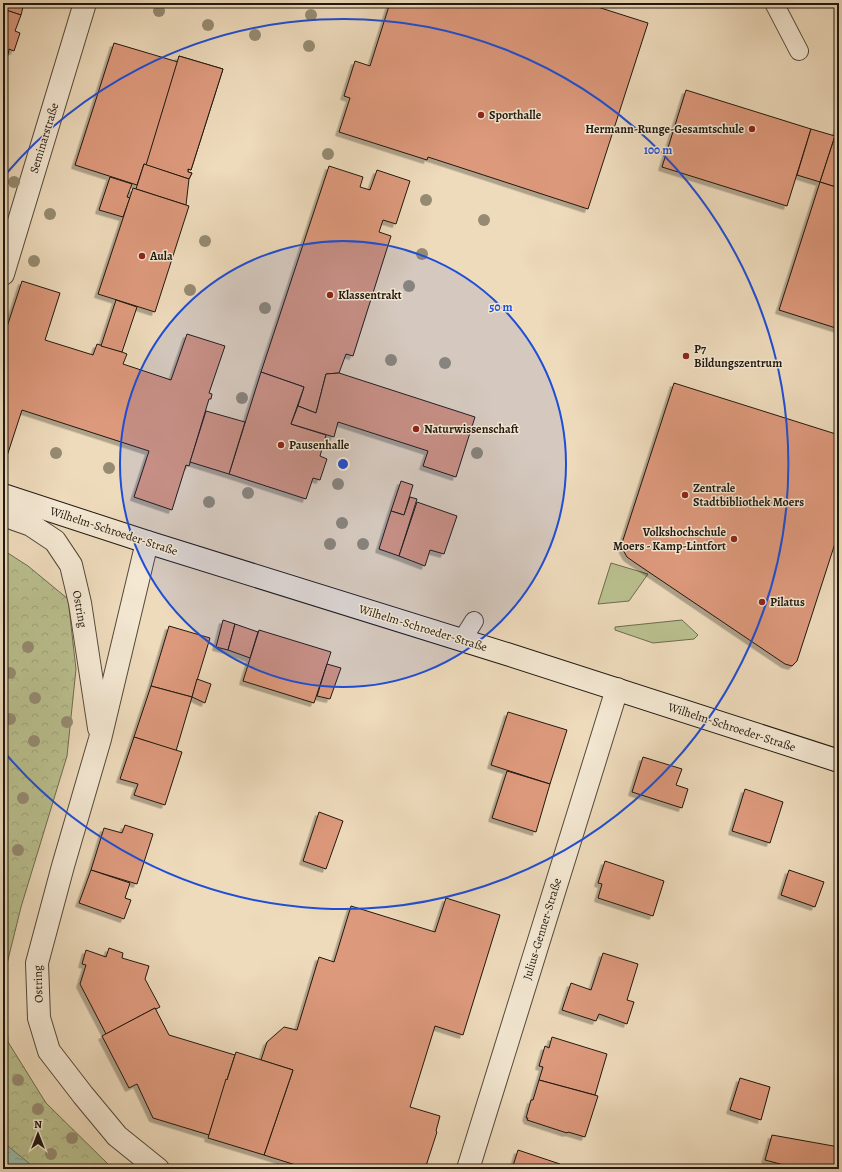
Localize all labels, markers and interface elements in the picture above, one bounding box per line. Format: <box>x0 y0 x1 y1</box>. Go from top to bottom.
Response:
street label: Seminarstraße <box>26 101 62 175</box>
place label: Sporthalle <box>489 107 542 123</box>
marker: Sporthalle <box>476 110 486 120</box>
place label: Hermann-Runge-Gesamtschule <box>585 121 744 137</box>
marker: Hermann-Runge-Gesamtschule <box>747 124 757 134</box>
text: 100 m <box>644 142 672 158</box>
place label: Aula <box>149 248 173 264</box>
marker: Aula <box>137 251 147 261</box>
place label: Klassentrakt <box>338 287 402 303</box>
marker: Klassentrakt <box>325 290 335 300</box>
text: 50 m <box>489 299 513 315</box>
place label: P7 Bildungszentrum <box>694 341 782 371</box>
marker: P7 Bildungszentrum <box>681 351 691 361</box>
place label: Naturwissenschaft <box>424 421 519 437</box>
marker: Naturwissenschaft <box>411 424 421 434</box>
place label: Pausenhalle <box>289 437 350 453</box>
marker: Pausenhalle <box>276 440 286 450</box>
centre of rings <box>336 457 350 471</box>
place label: Zentrale Stadtbibliothek Moers <box>693 480 804 510</box>
marker: Zentrale Stadtbibliothek Moers <box>680 490 690 500</box>
street label: Wilhelm-Schroeder-Straße <box>47 502 180 559</box>
place label: Volkshochschule Moers - Kamp-Lintfort <box>613 524 726 554</box>
marker: Volkshochschule Moers - Kamp-Lintfort <box>729 534 739 544</box>
street label: Ostring <box>69 589 91 629</box>
place label: Pilatus <box>770 594 805 610</box>
marker: Pilatus <box>757 597 767 607</box>
street label: Wilhelm-Schroeder-Straße <box>356 601 489 655</box>
street label: Wilhelm-Schroeder-Straße <box>665 698 798 755</box>
street label: Julius-Genner-Straße <box>519 876 565 982</box>
street label: Ostring <box>29 965 47 1003</box>
north arrow <box>18 1114 58 1154</box>
text: N <box>34 1117 42 1132</box>

